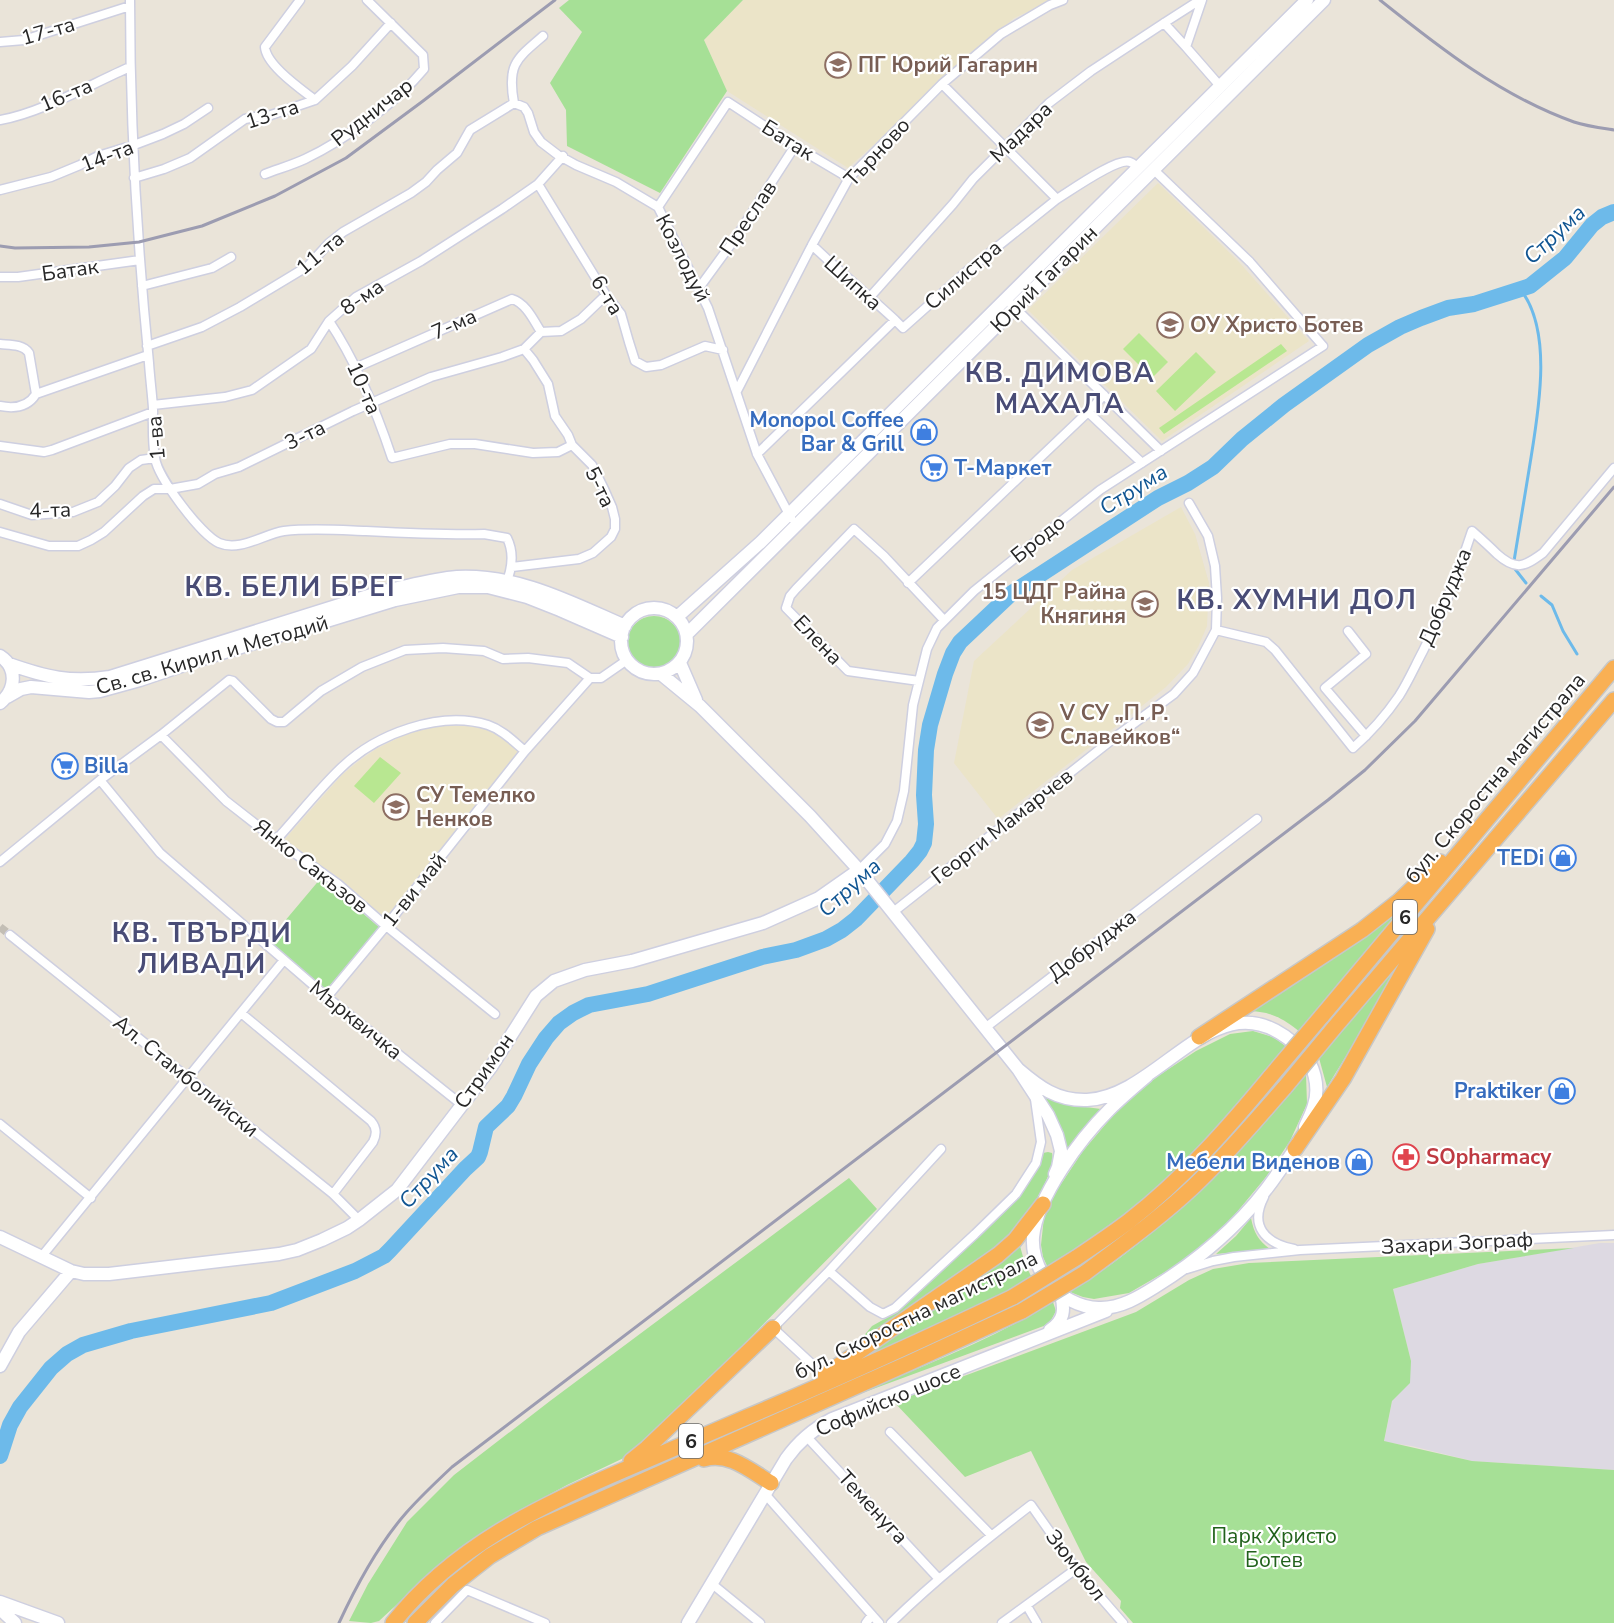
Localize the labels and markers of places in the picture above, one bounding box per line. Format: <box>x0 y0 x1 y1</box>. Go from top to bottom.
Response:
school or university icon: ПГ Юрий Гагарин <box>823 50 853 80</box>
place label: ПГ Юрий Гагарин <box>858 51 1038 79</box>
school or university icon: ОУ Христо Ботев <box>1155 310 1185 340</box>
place label: ОУ Христо Ботев <box>1190 311 1363 339</box>
place label: Monopol Coffee Bar & Grill <box>749 406 904 458</box>
shop icon: Monopol Coffee Bar & Grill <box>909 417 939 447</box>
supermarket icon: Т-Маркет <box>919 453 949 483</box>
place label: Т-Маркет <box>954 454 1051 482</box>
place label: 15 ЦДГ Райна Княгиня <box>981 578 1126 630</box>
school or university icon: 15 ЦДГ Райна Княгиня <box>1130 589 1160 619</box>
place label: V СУ „П. Р. Славейков“ <box>1059 699 1180 751</box>
school or university icon: V СУ „П. Р. Славейков“ <box>1025 710 1055 740</box>
supermarket icon: Billa <box>50 751 80 781</box>
place label: Billa <box>84 752 129 780</box>
place label: СУ Темелко Ненков <box>416 781 536 833</box>
school or university icon: СУ Темелко Ненков <box>381 792 411 822</box>
shop icon: TEDi <box>1548 843 1578 873</box>
place label: TEDi <box>1497 844 1544 872</box>
shop icon: Praktiker <box>1547 1076 1577 1106</box>
place label: Praktiker <box>1454 1077 1543 1105</box>
pharmacy icon: SOpharmacy <box>1391 1142 1421 1172</box>
place label: SOpharmacy <box>1426 1143 1552 1171</box>
shop icon: Мебели Виденов <box>1344 1147 1374 1177</box>
place label: Мебели Виденов <box>1166 1148 1340 1176</box>

